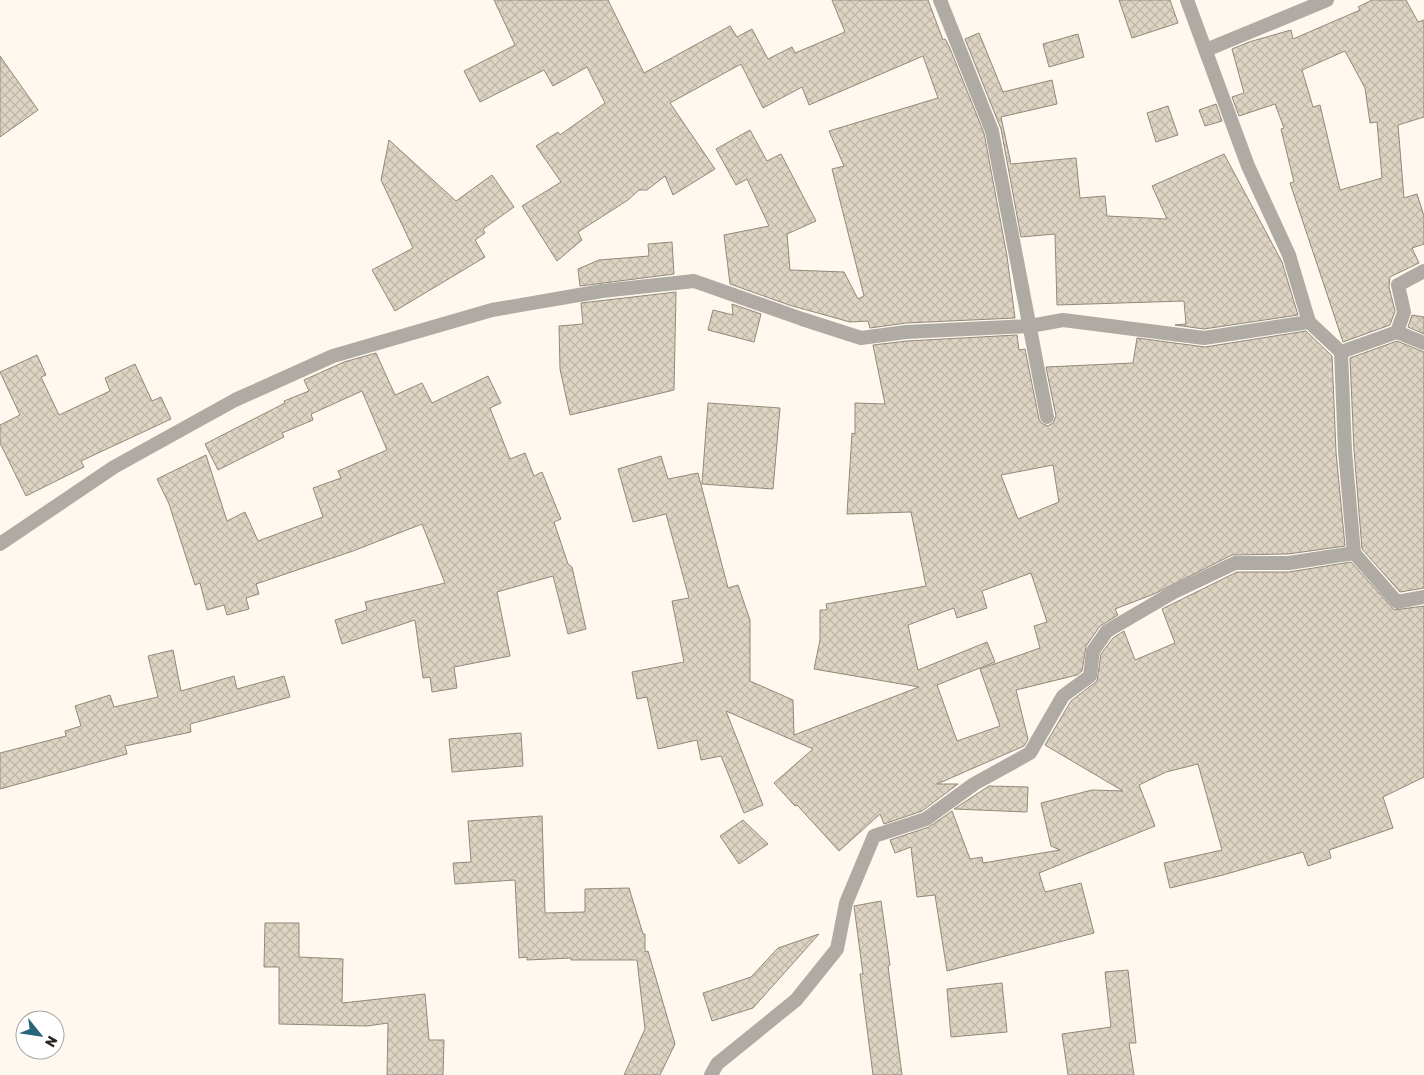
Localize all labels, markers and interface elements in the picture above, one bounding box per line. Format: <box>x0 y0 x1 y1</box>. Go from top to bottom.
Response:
north arrow <box>15 1010 65 1060</box>
text: N <box>41 1033 61 1050</box>

